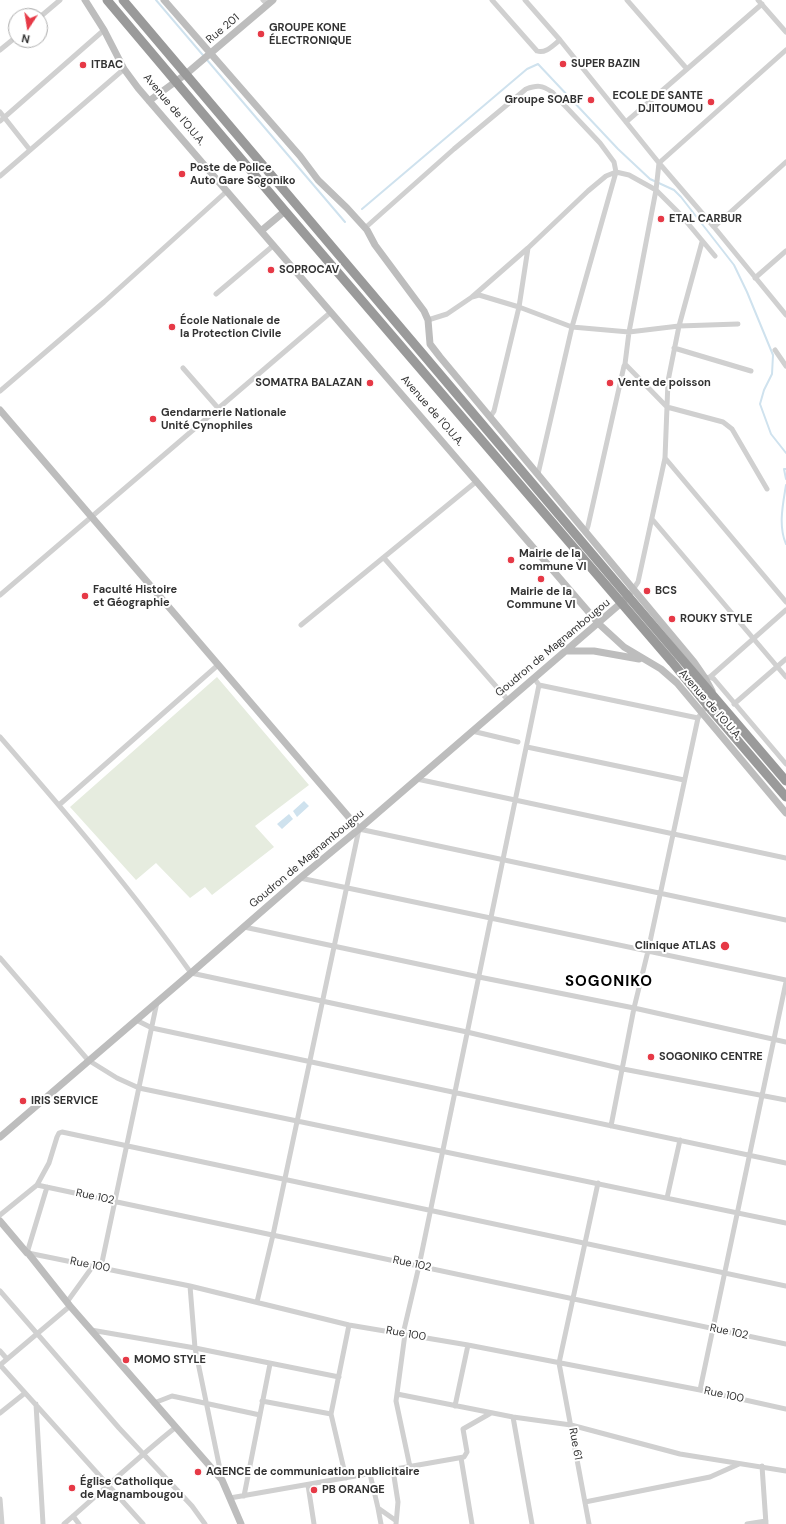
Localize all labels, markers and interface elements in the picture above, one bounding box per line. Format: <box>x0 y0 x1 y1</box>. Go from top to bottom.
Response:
north arrow <box>8 8 48 48</box>
street label: Rue 201 <box>204 11 242 47</box>
place label: GROUPE KONE ÉLECTRONIQUE <box>269 21 352 47</box>
marker: GROUPE KONE ÉLECTRONIQUE <box>256 29 266 39</box>
text: N <box>20 31 31 46</box>
place label: SUPER BAZIN <box>571 57 640 71</box>
place label: ITBAC <box>91 58 123 72</box>
marker: SUPER BAZIN <box>558 59 568 69</box>
marker: ITBAC <box>78 60 88 70</box>
street label: Avenue de l'O.U.A. <box>140 72 208 148</box>
place label: ECOLE DE SANTE DJITOUMOU <box>612 89 703 115</box>
place label: Groupe SOABF <box>504 93 583 107</box>
marker: Groupe SOABF <box>586 95 596 105</box>
marker: ECOLE DE SANTE DJITOUMOU <box>706 97 716 107</box>
place label: Poste de Police Auto Gare Sogoniko <box>190 161 295 187</box>
marker: Poste de Police Auto Gare Sogoniko <box>177 169 187 179</box>
place label: ETAL CARBUR <box>669 212 742 226</box>
marker: ETAL CARBUR <box>656 214 666 224</box>
place label: SOPROCAV <box>279 263 339 277</box>
marker: SOPROCAV <box>266 265 276 275</box>
place label: École Nationale de la Protection Civile <box>180 314 281 340</box>
marker: École Nationale de la Protection Civile <box>167 322 177 332</box>
street label: Avenue de l'O.U.A. <box>398 373 466 449</box>
place label: SOMATRA BALAZAN <box>255 376 362 390</box>
place label: Vente de poisson <box>618 376 711 390</box>
marker: SOMATRA BALAZAN <box>365 378 375 388</box>
marker: Vente de poisson <box>605 378 615 388</box>
place label: Gendarmerie Nationale Unité Cynophiles <box>161 406 286 432</box>
marker: Gendarmerie Nationale Unité Cynophiles <box>148 414 158 424</box>
place label: Mairie de la commune VI <box>519 547 587 573</box>
marker: Mairie de la commune VI <box>506 555 516 565</box>
marker: Mairie de la Commune VI <box>536 574 546 584</box>
place label: Faculté Histoire et Géographie <box>93 583 177 609</box>
place label: BCS <box>655 584 677 598</box>
place label: Mairie de la Commune VI <box>506 585 576 611</box>
marker: BCS <box>642 586 652 596</box>
marker: Faculté Histoire et Géographie <box>80 591 90 601</box>
street label: Goudron de Magnambougou <box>493 596 613 700</box>
place label: ROUKY STYLE <box>680 612 753 626</box>
marker: ROUKY STYLE <box>667 614 677 624</box>
street label: Avenue de l'O.U.A. <box>676 667 744 743</box>
street label: Goudron de Magnambougou <box>247 807 367 911</box>
place label: Clinique ATLAS <box>635 939 716 953</box>
marker: Clinique ATLAS <box>719 940 731 952</box>
district label: SOGONIKO <box>565 973 653 991</box>
place label: SOGONIKO CENTRE <box>659 1050 763 1064</box>
marker: SOGONIKO CENTRE <box>646 1052 656 1062</box>
place label: IRIS SERVICE <box>31 1094 98 1108</box>
marker: IRIS SERVICE <box>18 1096 28 1106</box>
street label: Rue 102 <box>74 1186 116 1208</box>
street label: Rue 102 <box>391 1253 433 1275</box>
street label: Rue 100 <box>69 1255 111 1275</box>
street label: Rue 102 <box>708 1321 750 1343</box>
street label: Rue 100 <box>385 1324 427 1344</box>
place label: MOMO STYLE <box>134 1353 206 1367</box>
marker: MOMO STYLE <box>121 1355 131 1365</box>
street label: Rue 100 <box>703 1384 745 1406</box>
street label: Rue 61 <box>566 1427 584 1461</box>
place label: AGENCE de communication publicitaire <box>206 1465 420 1479</box>
marker: AGENCE de communication publicitaire <box>193 1467 203 1477</box>
place label: Église Catholique de Magnambougou <box>80 1475 183 1501</box>
marker: Église Catholique de Magnambougou <box>67 1483 77 1493</box>
place label: PB ORANGE <box>322 1483 385 1497</box>
marker: PB ORANGE <box>309 1485 319 1495</box>

